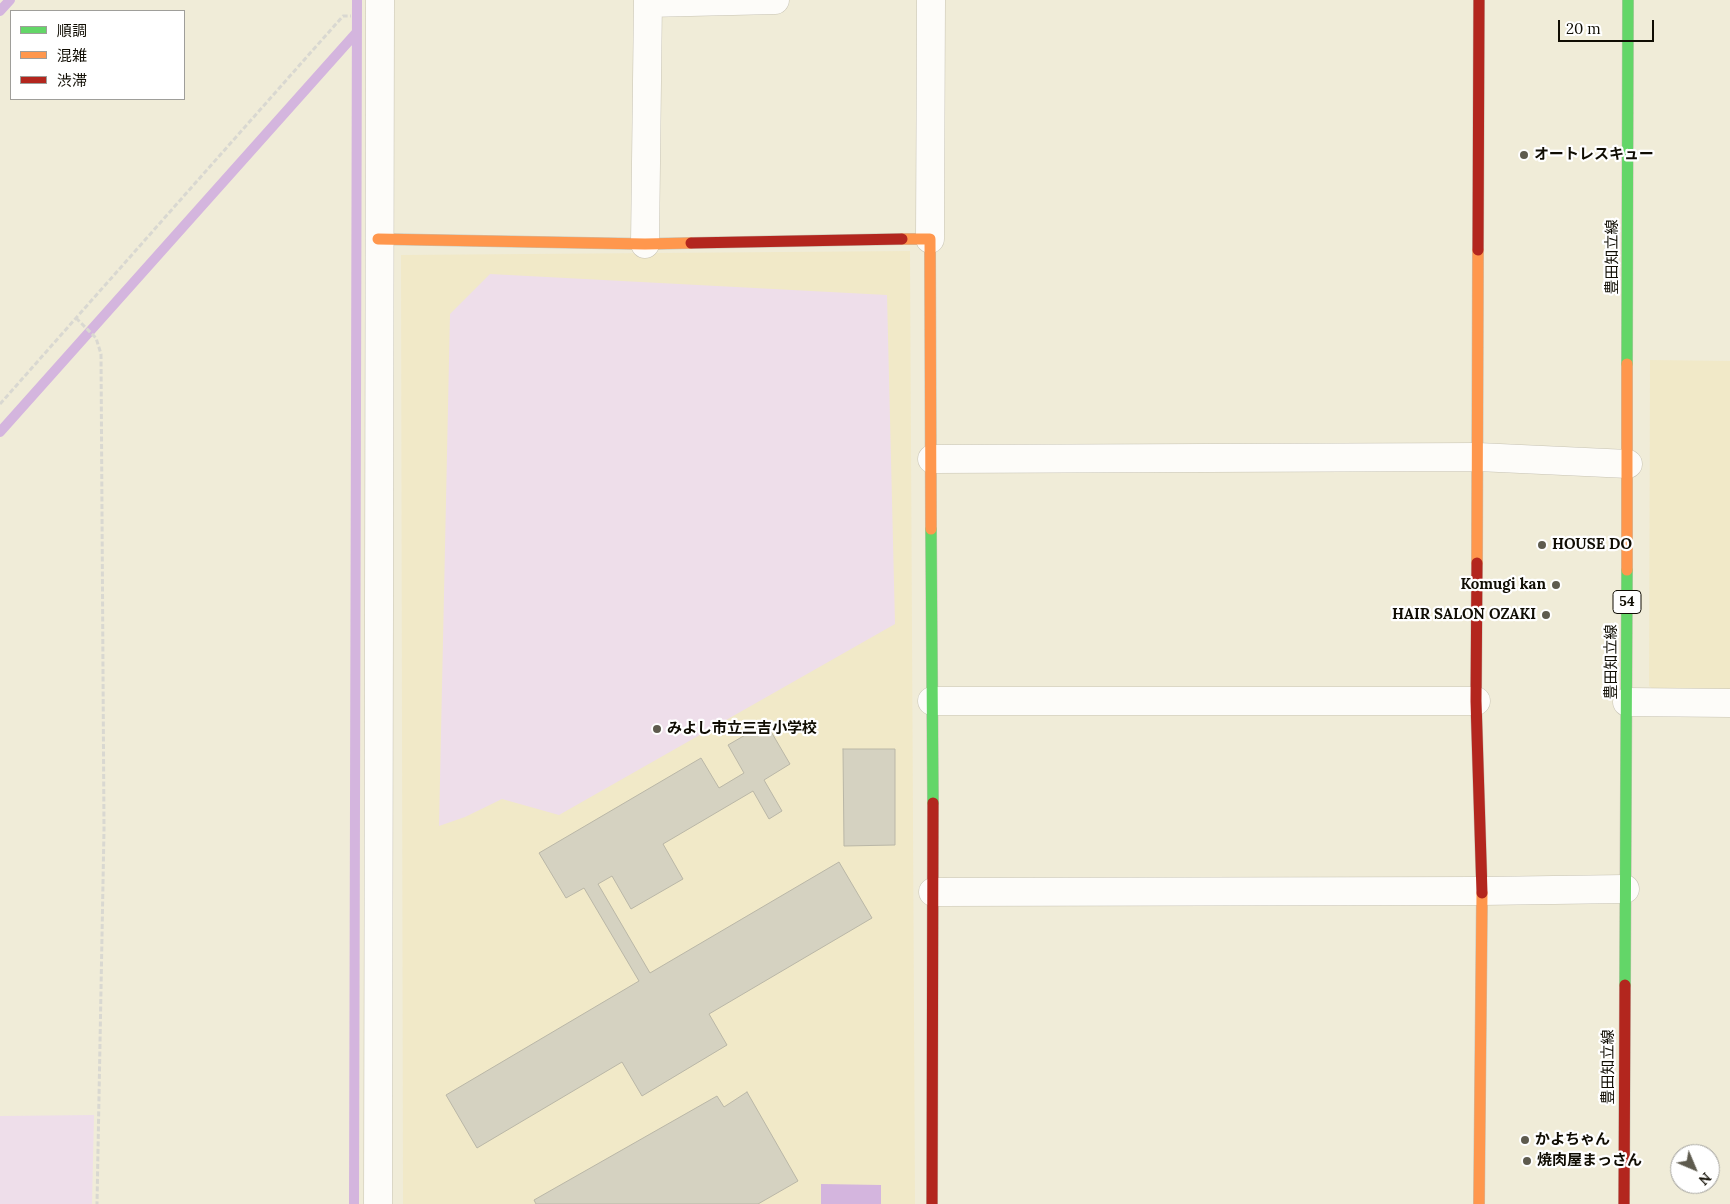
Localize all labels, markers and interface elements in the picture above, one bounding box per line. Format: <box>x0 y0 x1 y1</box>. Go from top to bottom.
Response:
legend <box>10 10 185 100</box>
scale bar <box>1560 10 1656 42</box>
text: 20 m <box>1566 19 1601 38</box>
text: 順調 <box>57 21 87 40</box>
text: 混雑 <box>57 46 87 65</box>
text: 渋滞 <box>57 71 87 90</box>
place label: オートレスキュー <box>1534 146 1654 164</box>
marker: オートレスキュー <box>1518 149 1530 161</box>
street label: 豊田知立線 <box>1604 220 1622 294</box>
place label: HOUSE DO <box>1552 536 1632 554</box>
marker: HOUSE DO <box>1536 539 1548 551</box>
place label: Komugi kan <box>1460 576 1546 594</box>
marker: Komugi kan <box>1550 579 1562 591</box>
road number: 54 <box>1613 590 1641 614</box>
place label: HAIR SALON OZAKI <box>1392 606 1536 624</box>
marker: HAIR SALON OZAKI <box>1540 609 1552 621</box>
street label: 豊田知立線 <box>1603 625 1621 699</box>
place label: みよし市立三吉小学校 <box>667 720 817 738</box>
marker: みよし市立三吉小学校 <box>651 723 663 735</box>
street label: 豊田知立線 <box>1600 1030 1618 1104</box>
place label: かよちゃん <box>1535 1131 1610 1149</box>
marker: かよちゃん <box>1519 1134 1531 1146</box>
north arrow <box>1670 1144 1720 1194</box>
place label: 焼肉屋まっさん <box>1537 1152 1642 1170</box>
marker: 焼肉屋まっさん <box>1521 1155 1533 1167</box>
text: N <box>1695 1169 1715 1189</box>

